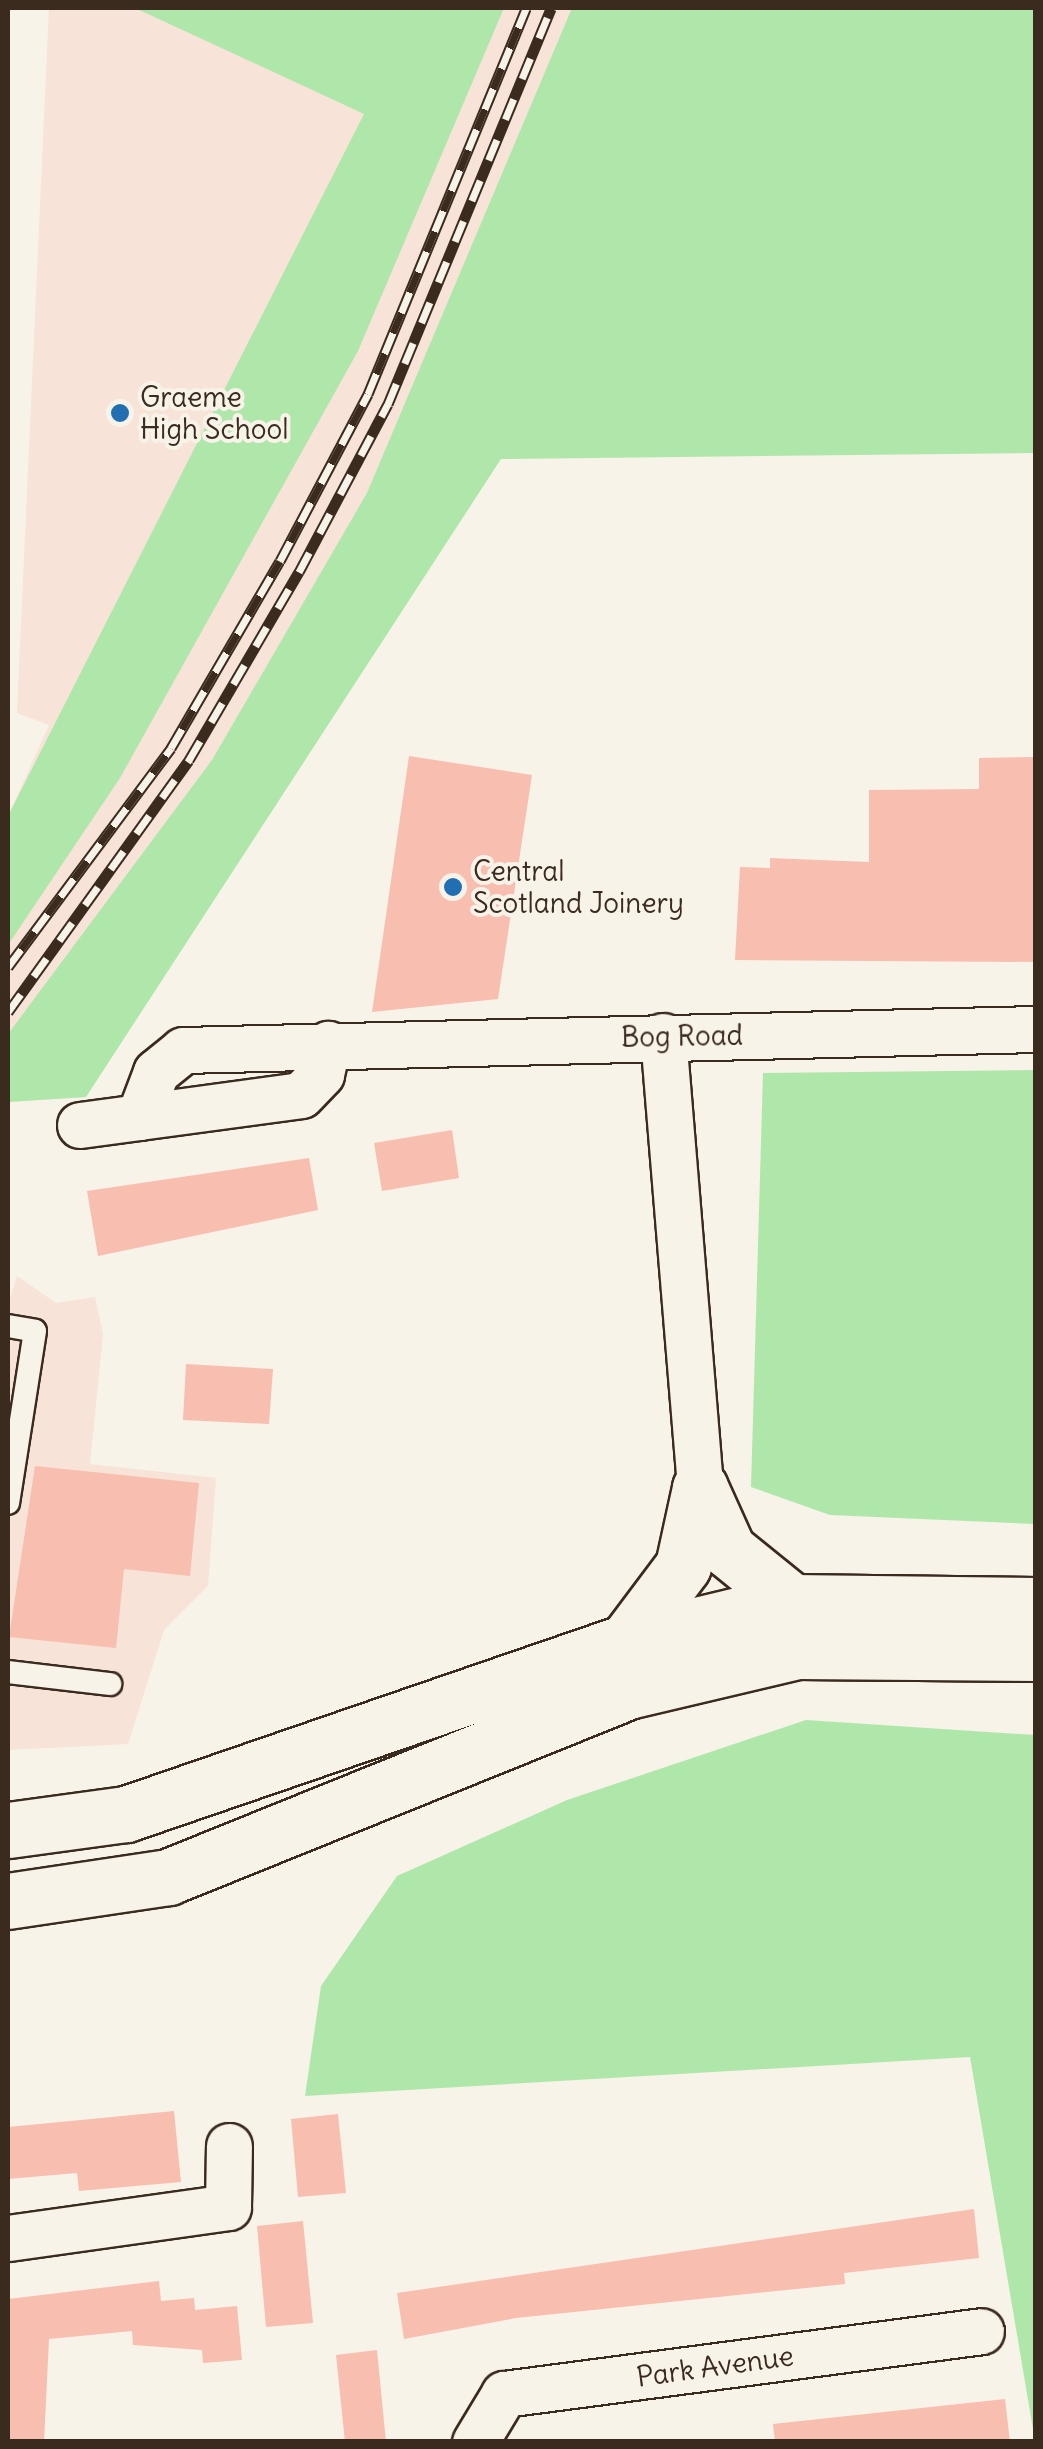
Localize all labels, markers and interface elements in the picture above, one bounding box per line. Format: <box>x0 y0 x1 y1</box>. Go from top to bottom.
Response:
place label: Graeme High School <box>140 380 289 446</box>
marker: Graeme High School <box>109 402 131 424</box>
place label: Central Scotland Joinery <box>473 854 684 920</box>
marker: Central Scotland Joinery <box>442 876 464 898</box>
street label: Bog Road <box>621 1018 743 1054</box>
street label: Park Avenue <box>634 2338 796 2394</box>

